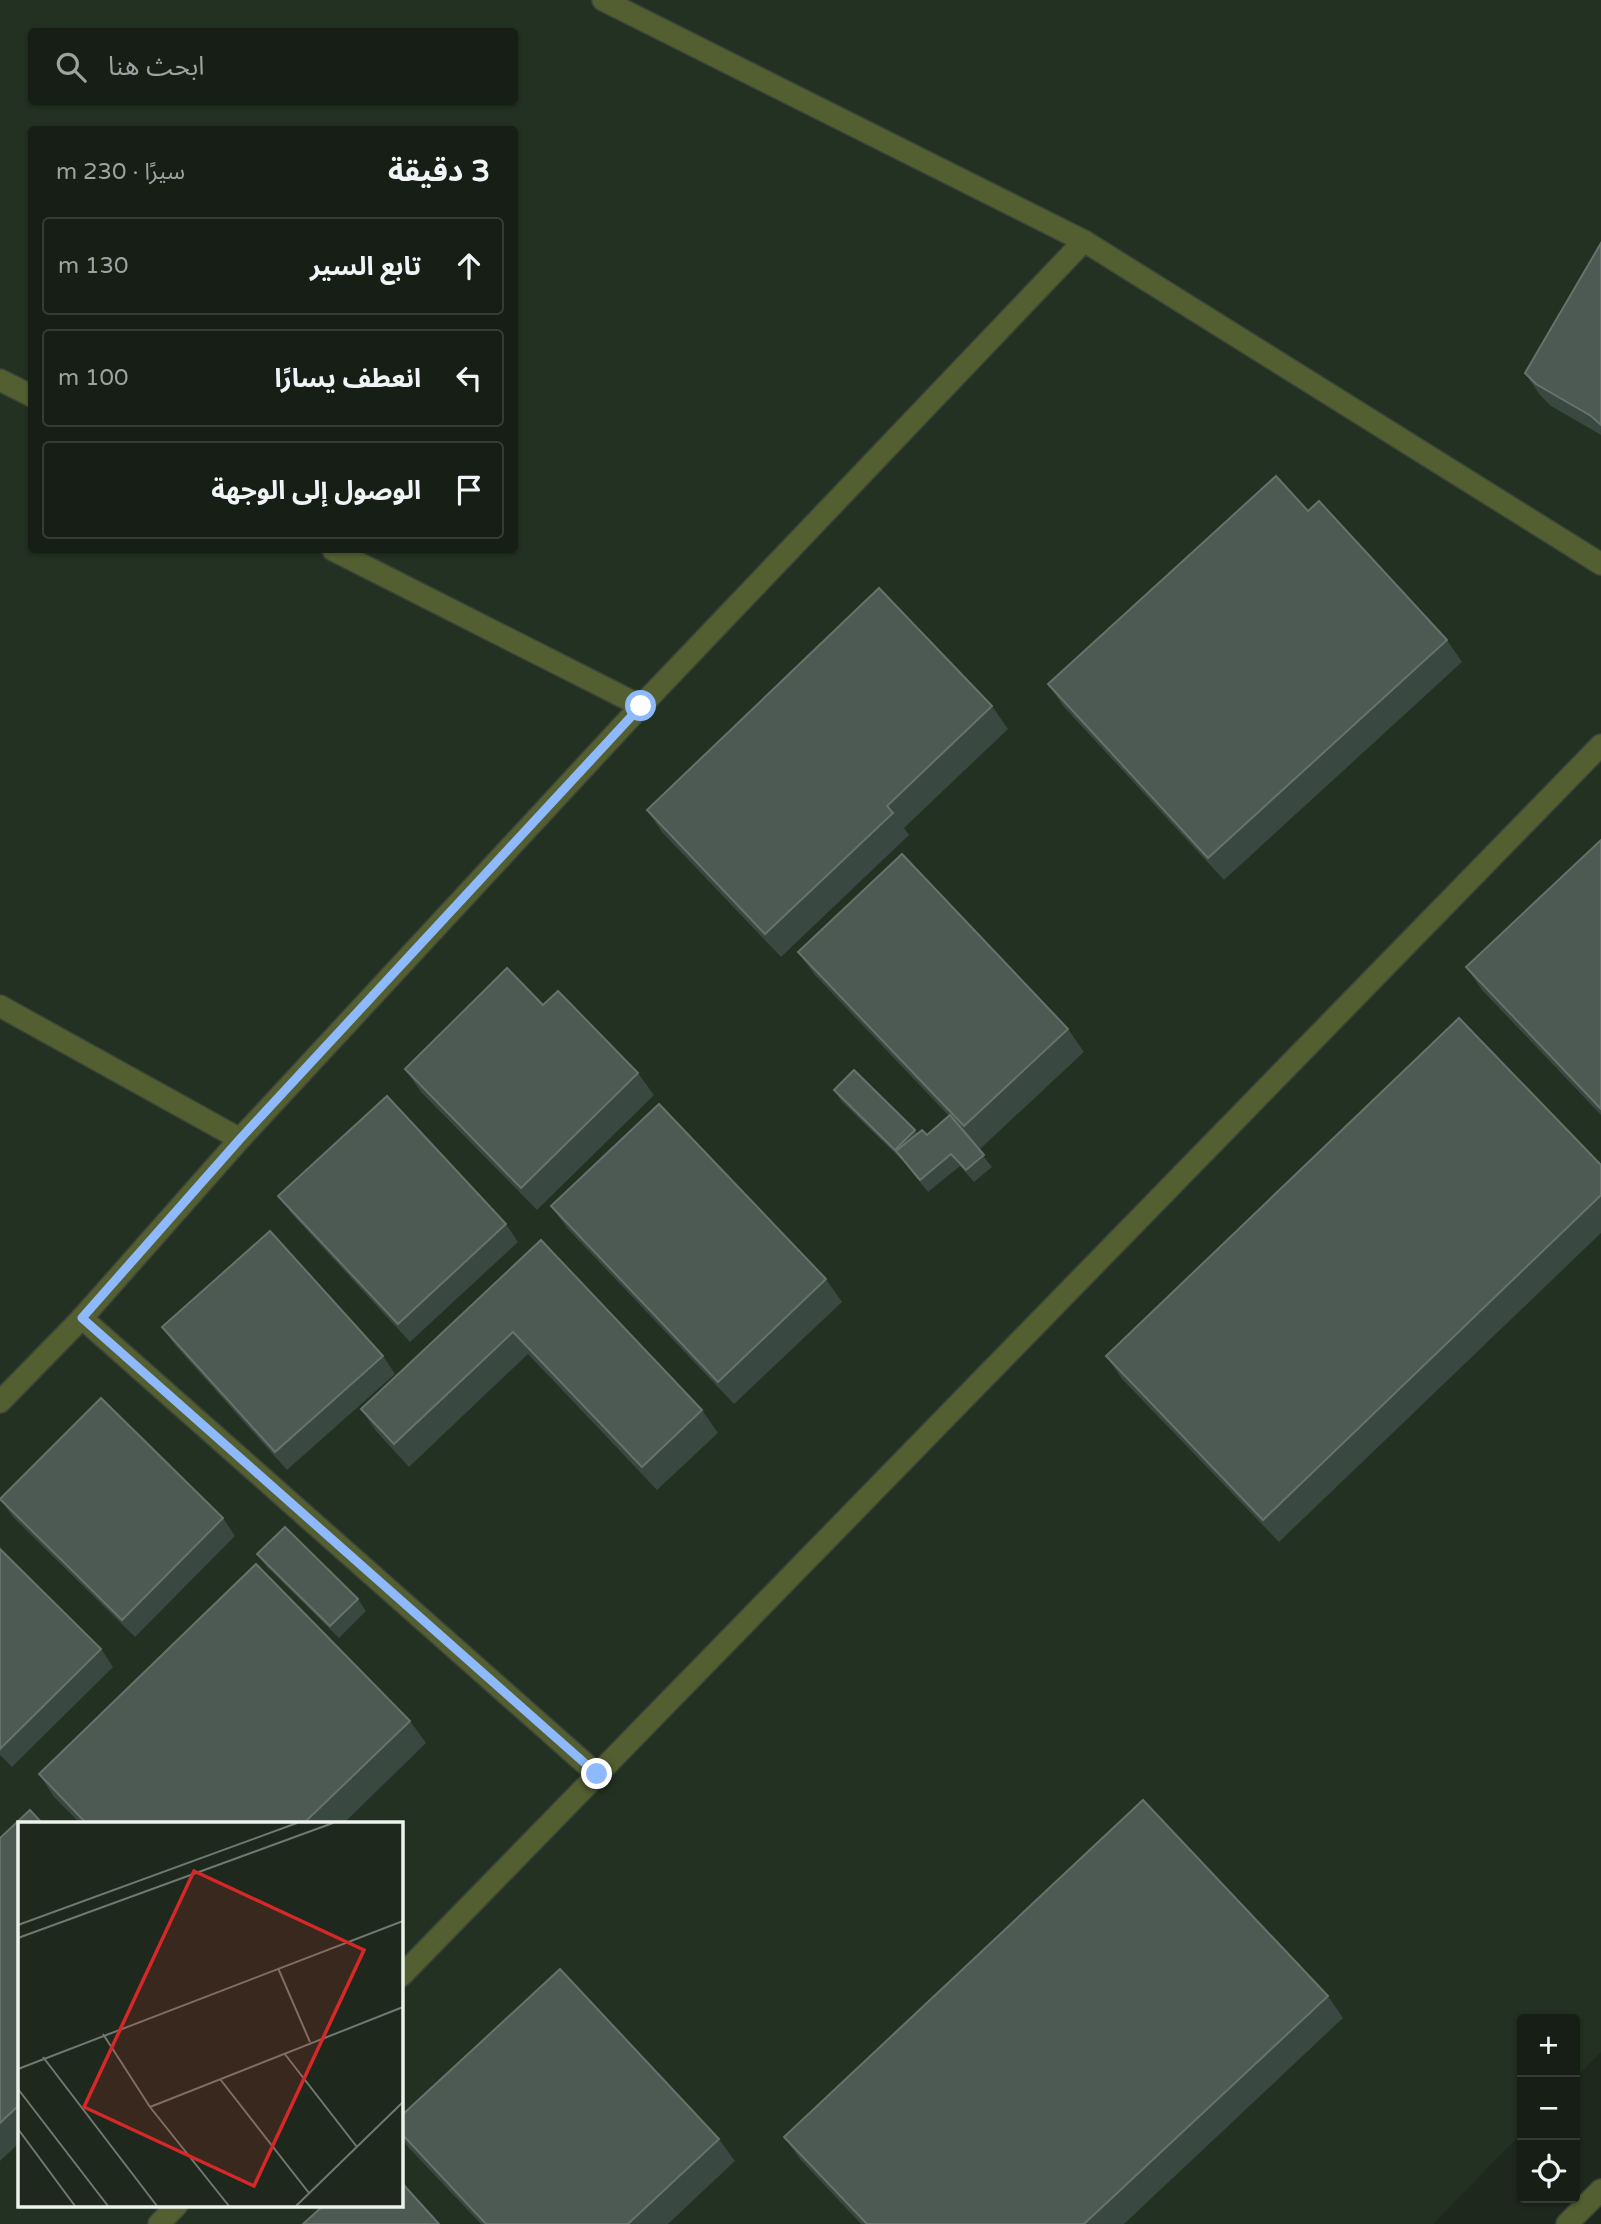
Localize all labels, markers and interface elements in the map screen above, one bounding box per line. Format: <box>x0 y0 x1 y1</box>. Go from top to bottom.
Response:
search box <box>28 28 518 105</box>
icon: search <box>52 48 90 86</box>
text: ابحث هنا <box>108 51 204 82</box>
text: 3 دقيقة <box>388 153 490 190</box>
text: سيرًا · 230 m <box>56 158 185 186</box>
icon: ahead <box>450 247 488 285</box>
text: تابع السير <box>310 251 421 282</box>
text: 130 m <box>58 252 128 280</box>
icon: left <box>450 359 488 397</box>
text: انعطف يسارًا <box>275 363 421 394</box>
text: 100 m <box>58 364 128 392</box>
icon: arrive <box>450 471 488 509</box>
text: الوصول إلى الوجهة <box>211 475 421 506</box>
route start <box>625 690 656 721</box>
route end <box>581 1758 612 1789</box>
inset map <box>18 1822 402 2206</box>
map controls <box>1517 2014 1580 2203</box>
button: + <box>1517 2014 1580 2077</box>
button: − <box>1517 2077 1580 2140</box>
button: locate <box>1517 2140 1580 2203</box>

